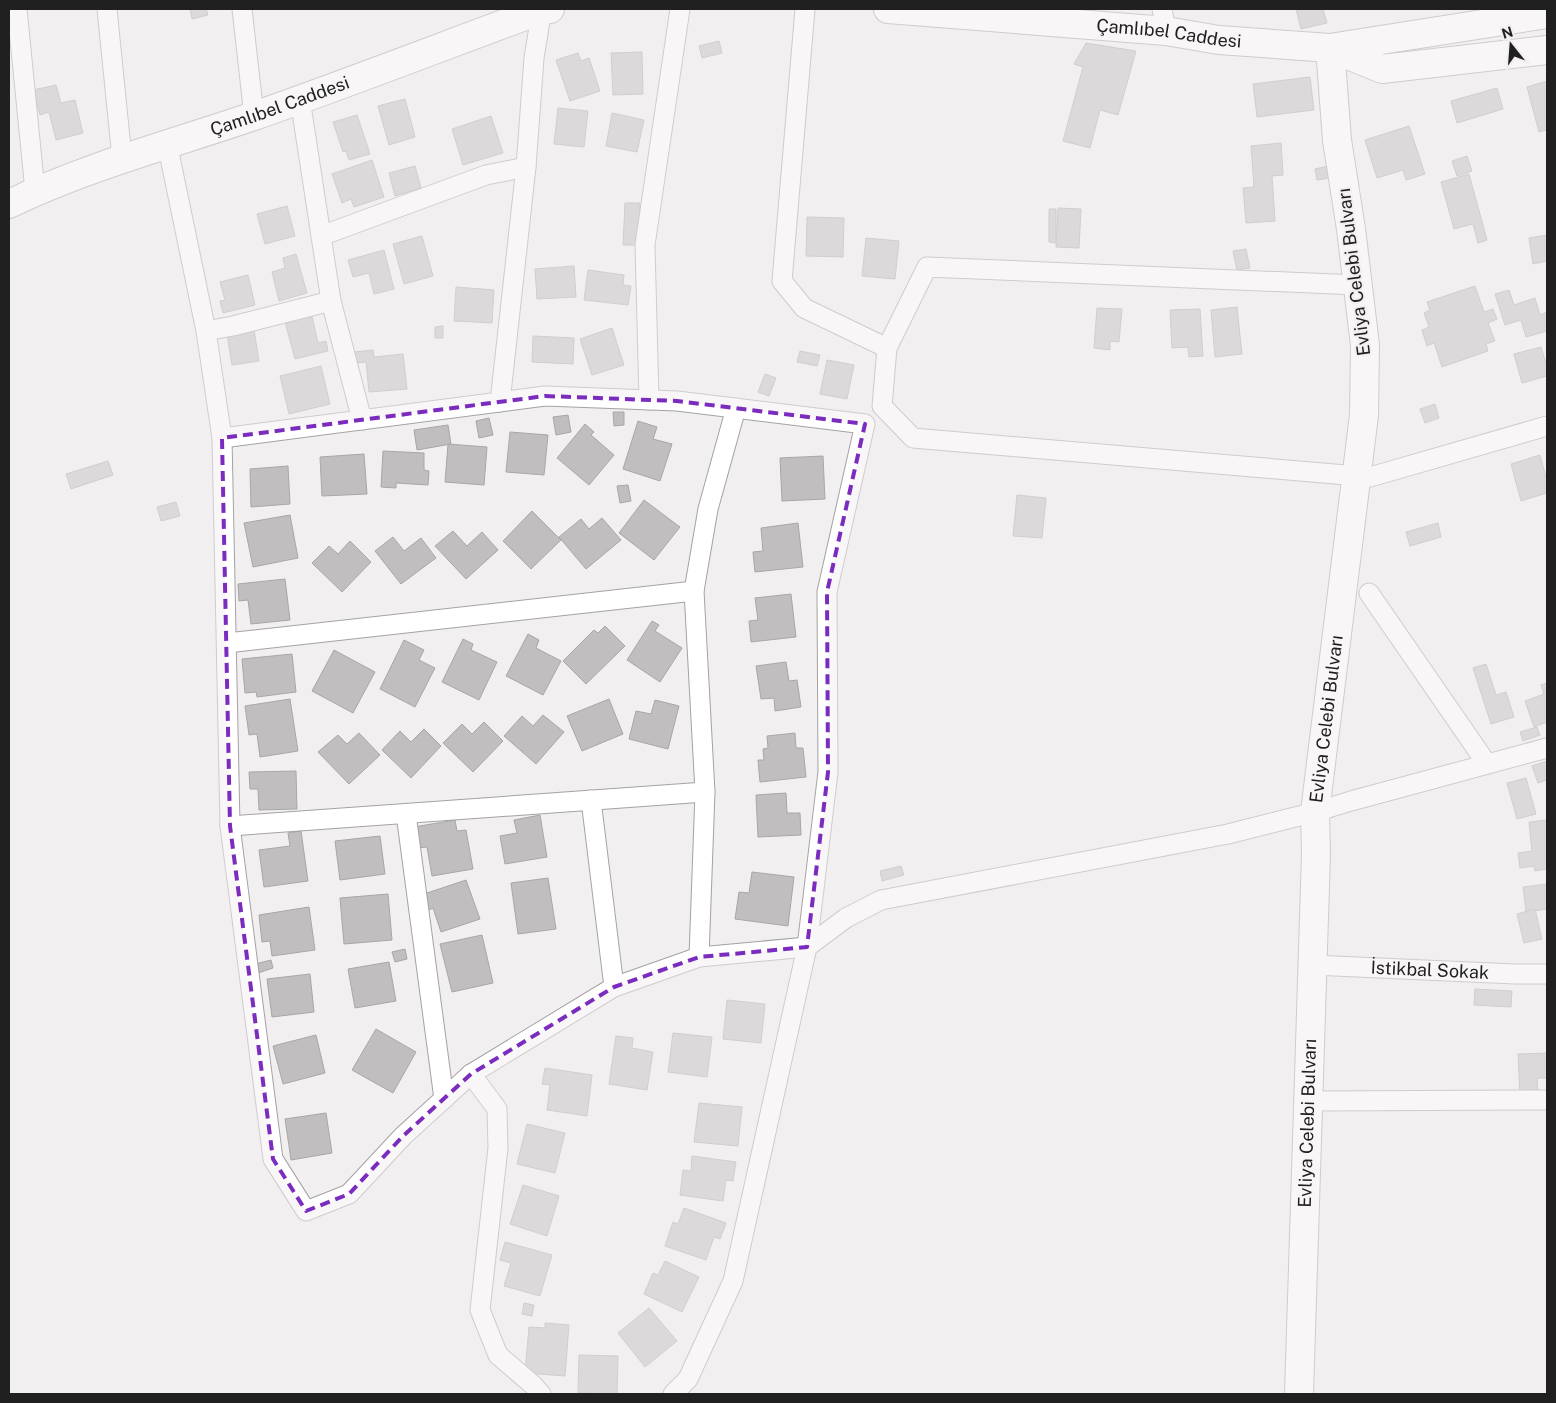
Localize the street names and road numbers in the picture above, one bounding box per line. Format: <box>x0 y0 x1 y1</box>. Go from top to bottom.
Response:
street label: Çamlıbel Caddesi <box>1096 15 1242 52</box>
street label: Çamlıbel Caddesi <box>207 72 352 140</box>
street label: Evliya Celebi Bulvarı <box>1333 187 1374 357</box>
street label: Evliya Celebi Bulvarı <box>1305 634 1347 804</box>
street label: İstikbal Sokak <box>1370 956 1489 983</box>
street label: Evliya Celebi Bulvarı <box>1294 1038 1320 1208</box>

